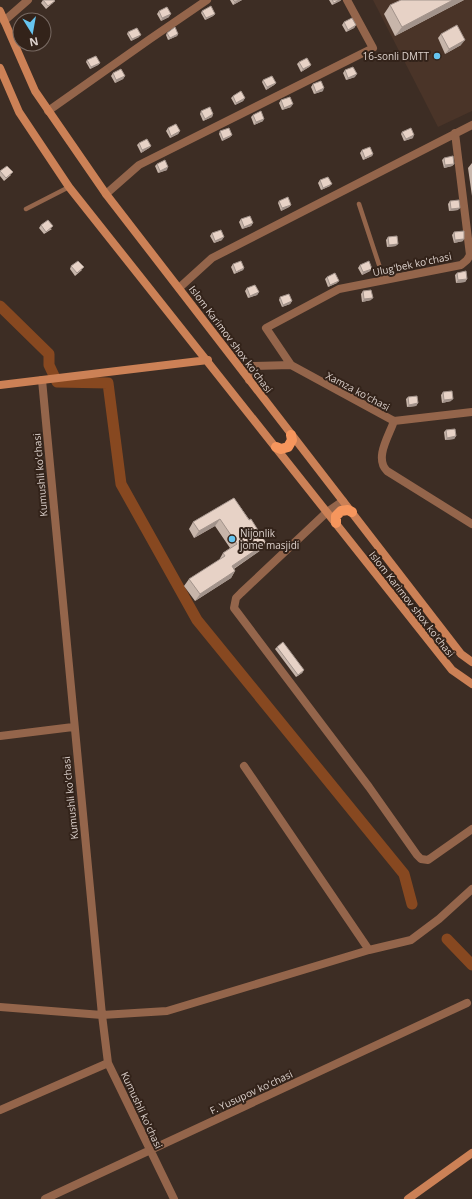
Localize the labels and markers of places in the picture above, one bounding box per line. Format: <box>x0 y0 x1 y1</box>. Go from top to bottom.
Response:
place label: 16-sonli DMTT <box>363 49 429 63</box>
marker: 16-sonli DMTT <box>432 51 442 61</box>
place label: Nijonlik jome masjidi <box>239 526 299 552</box>
marker: Nijonlik jome masjidi <box>227 534 237 544</box>

